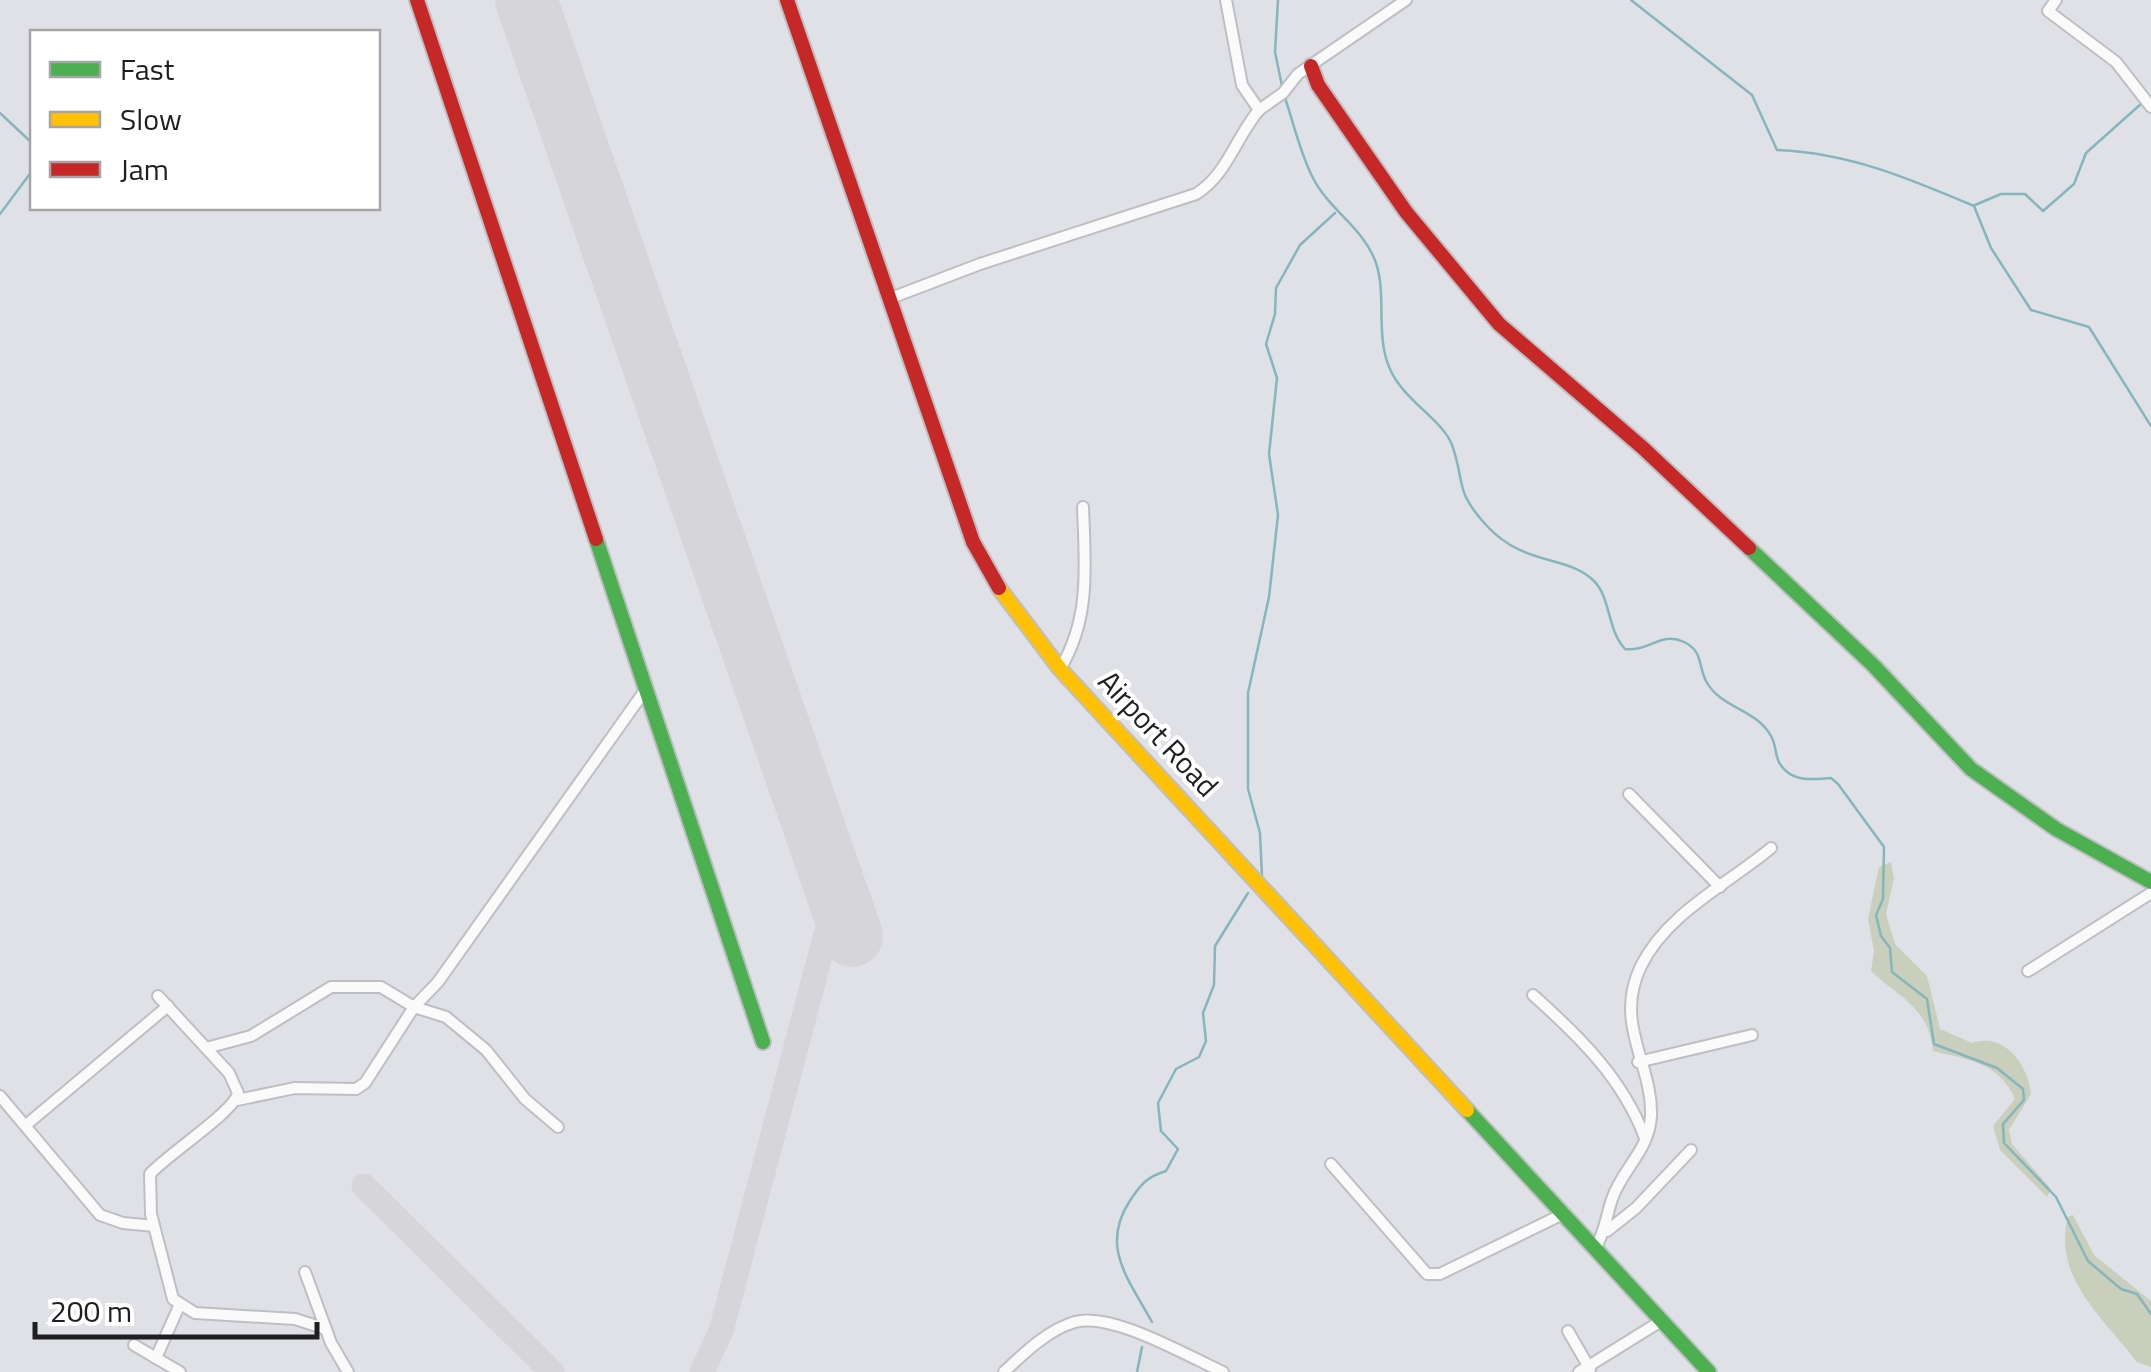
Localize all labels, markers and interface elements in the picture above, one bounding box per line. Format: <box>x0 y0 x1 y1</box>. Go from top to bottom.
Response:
legend <box>30 30 380 210</box>
text: Fast <box>120 46 175 92</box>
text: Slow <box>120 96 182 142</box>
text: Jam <box>120 146 169 192</box>
street label: Airport Road <box>1088 660 1230 807</box>
scale bar <box>35 1277 318 1339</box>
text: 200 m <box>50 1288 132 1334</box>

